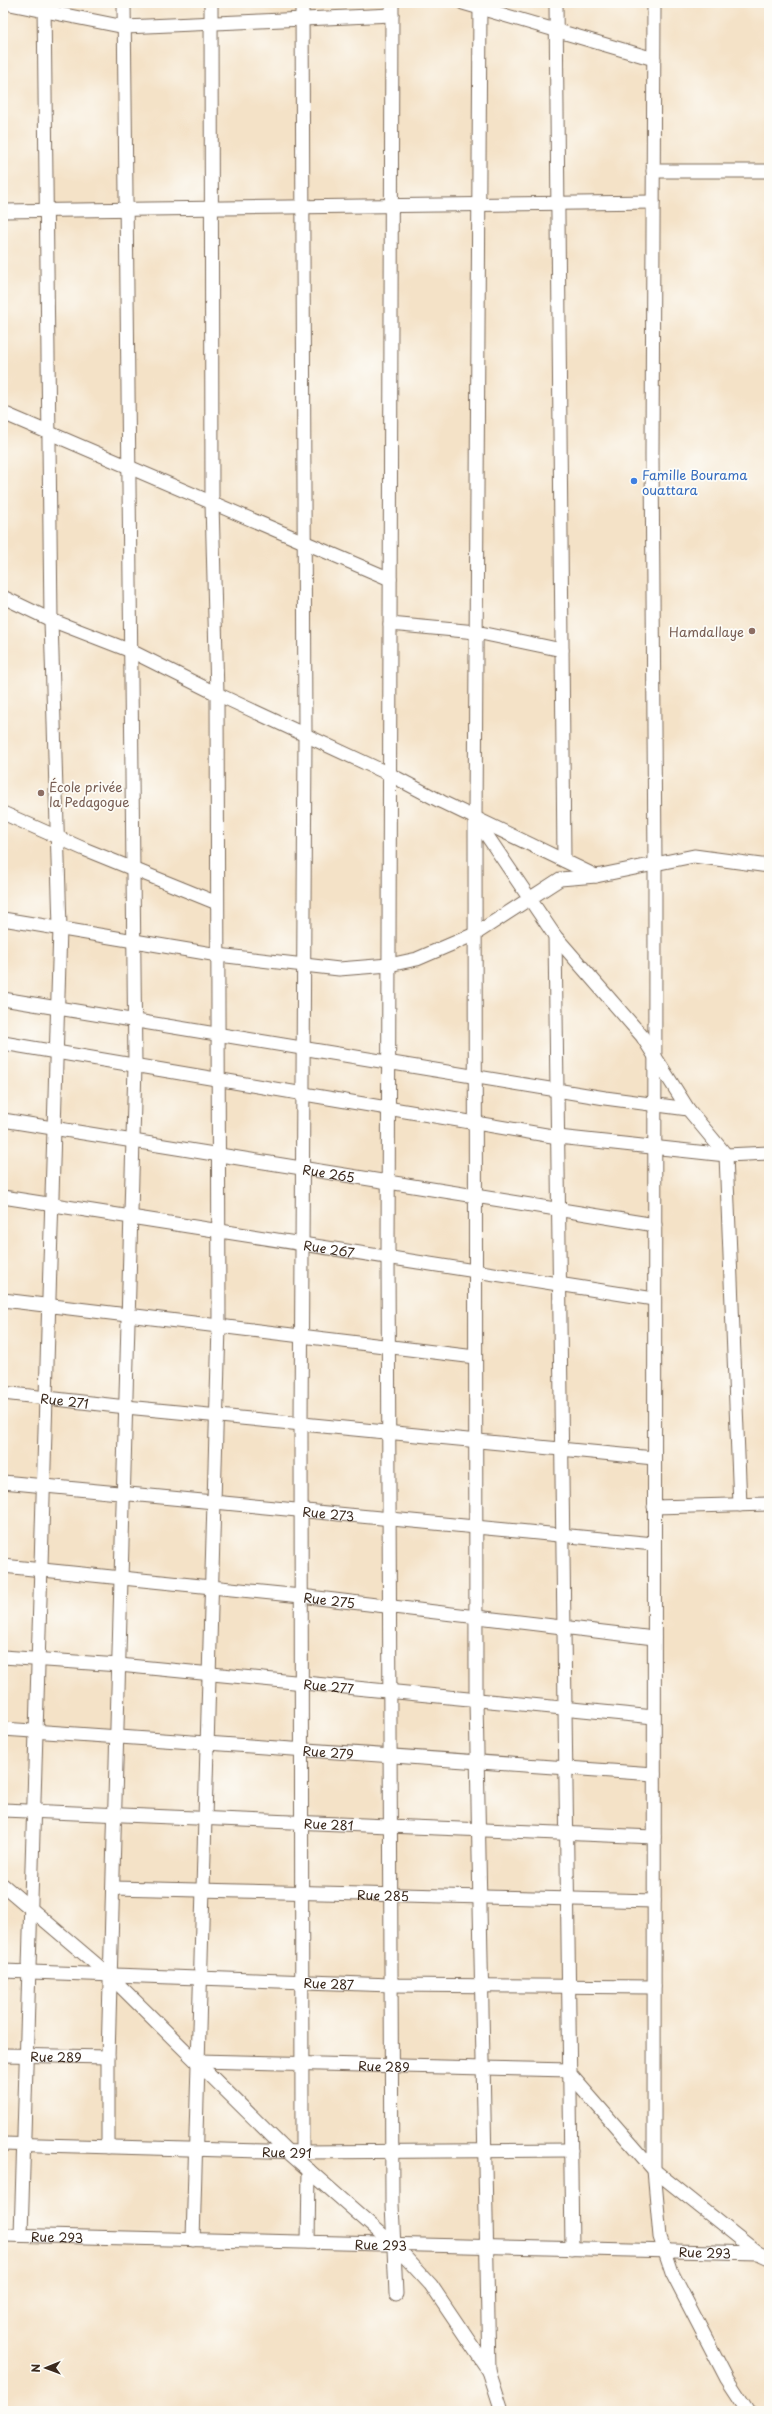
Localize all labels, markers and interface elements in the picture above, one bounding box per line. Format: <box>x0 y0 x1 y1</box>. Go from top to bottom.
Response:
place label: Famille Bourama ouattara <box>642 465 748 499</box>
marker: Famille Bourama ouattara <box>629 476 639 486</box>
place label: Hamdallaye <box>669 622 744 641</box>
marker: Hamdallaye <box>747 626 757 636</box>
place label: École privée la Pedagogue <box>49 777 130 811</box>
marker: École privée la Pedagogue <box>36 788 46 798</box>
street label: Rue 265 <box>301 1159 356 1186</box>
street label: Rue 267 <box>302 1235 356 1262</box>
street label: Rue 271 <box>39 1388 90 1412</box>
street label: Rue 273 <box>302 1501 355 1525</box>
street label: Rue 275 <box>303 1587 356 1612</box>
street label: Rue 277 <box>303 1673 355 1697</box>
street label: Rue 279 <box>302 1740 354 1763</box>
street label: Rue 281 <box>303 1813 354 1834</box>
street label: Rue 285 <box>357 1884 409 1905</box>
street label: Rue 287 <box>303 1972 355 1993</box>
street label: Rue 289 <box>30 2046 82 2066</box>
street label: Rue 289 <box>358 2055 410 2076</box>
street label: Rue 291 <box>262 2141 312 2162</box>
street label: Rue 293 <box>31 2226 83 2246</box>
street label: Rue 293 <box>355 2234 407 2254</box>
street label: Rue 293 <box>678 2242 731 2262</box>
north arrow <box>26 2348 66 2388</box>
text: N <box>27 2363 44 2373</box>

